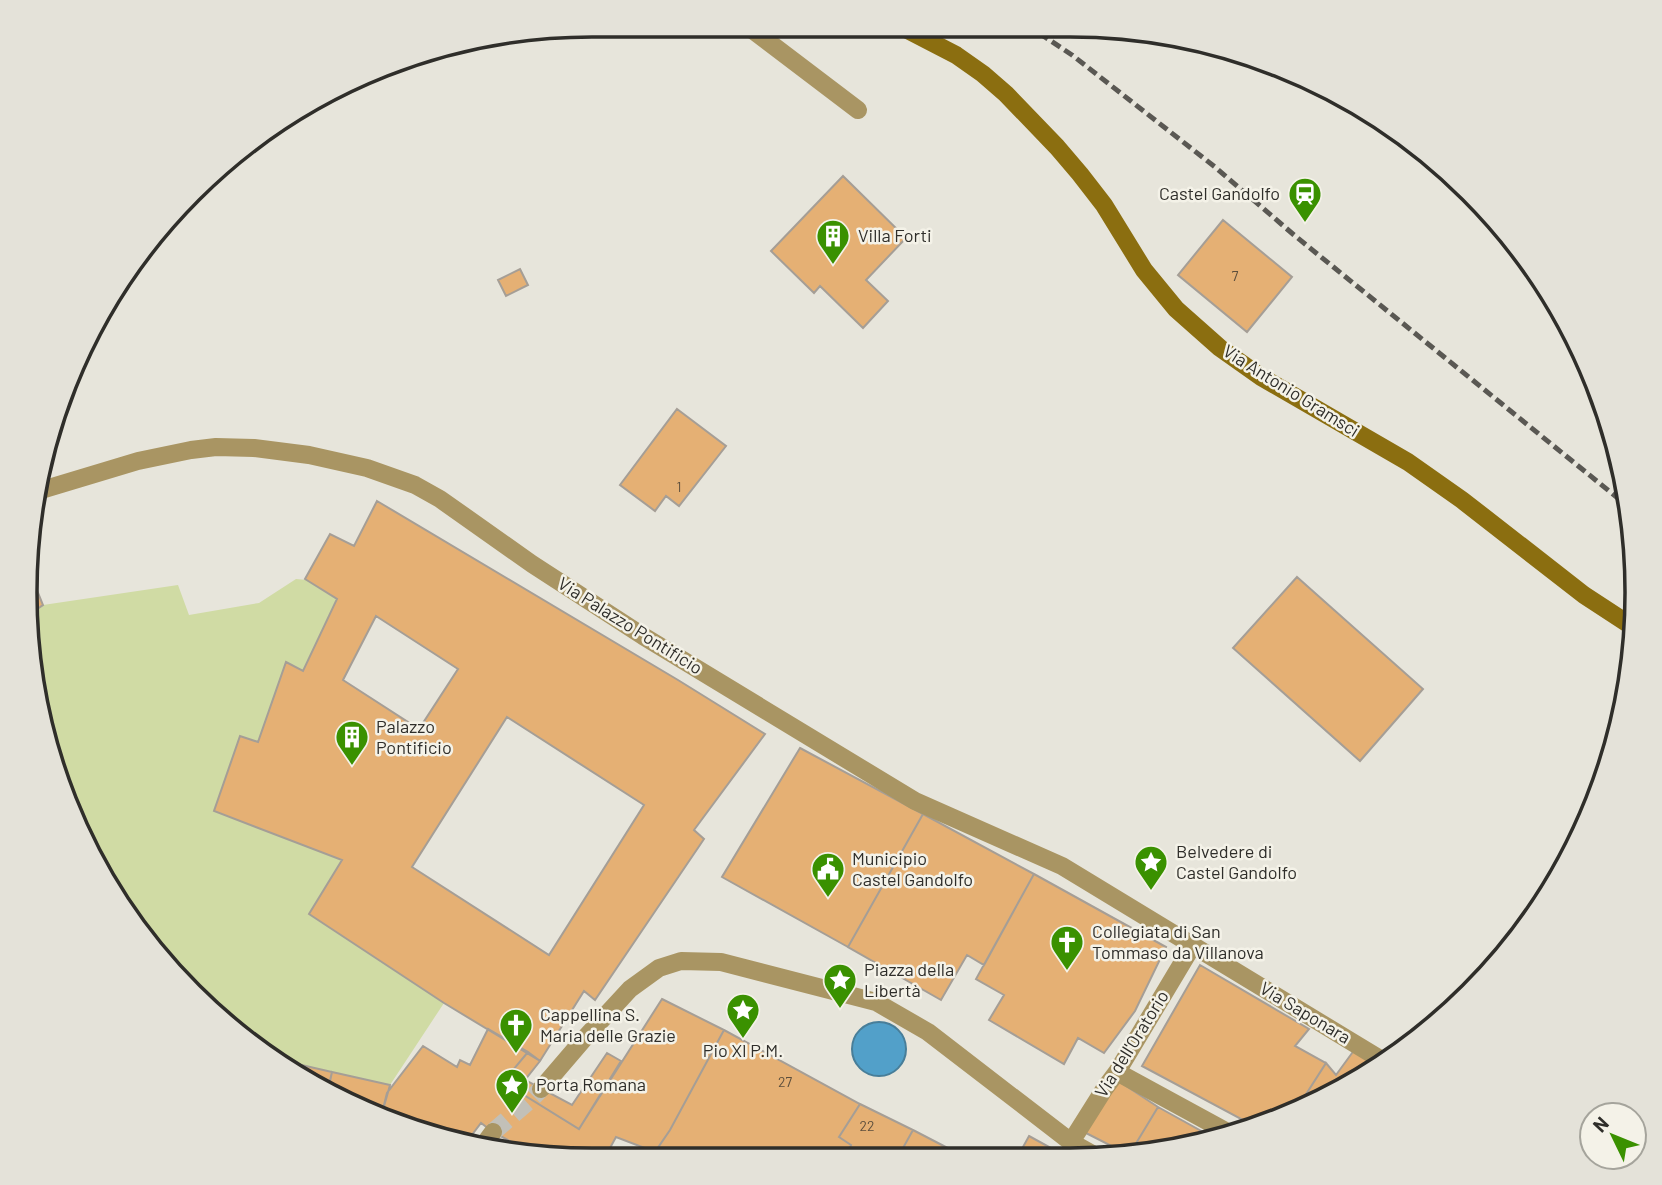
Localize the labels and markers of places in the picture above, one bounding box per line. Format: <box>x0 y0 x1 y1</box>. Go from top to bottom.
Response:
station icon: Castel Gandolfo <box>1286 175 1324 224</box>
place label: Castel Gandolfo <box>1159 182 1280 204</box>
building icon: Villa Forti <box>814 217 852 266</box>
place label: Villa Forti <box>858 224 932 246</box>
place label: Palazzo Pontificio <box>376 715 452 758</box>
building icon: Palazzo Pontificio <box>333 718 371 767</box>
place label: Belvedere di Castel Gandolfo <box>1176 840 1297 883</box>
place icon: Belvedere di Castel Gandolfo <box>1132 843 1170 892</box>
place label: Municipio Castel Gandolfo <box>852 847 973 890</box>
public building icon: Municipio Castel Gandolfo <box>809 850 847 899</box>
place label: Collegiata di San Tommaso da Villanova <box>1092 920 1264 963</box>
church icon: Collegiata di San Tommaso da Villanova <box>1048 923 1086 972</box>
place label: Piazza della Libertà <box>864 958 954 1001</box>
place icon: Piazza della Libertà <box>821 961 859 1010</box>
place icon: Pio XI P.M. <box>724 991 762 1040</box>
place label: Cappellina S. Maria delle Grazie <box>540 1003 676 1046</box>
church icon: Cappellina S. Maria delle Grazie <box>497 1006 535 1055</box>
place label: Pio XI P.M. <box>703 1039 783 1061</box>
place icon: Porta Romana <box>493 1066 531 1115</box>
place label: Porta Romana <box>536 1073 646 1095</box>

